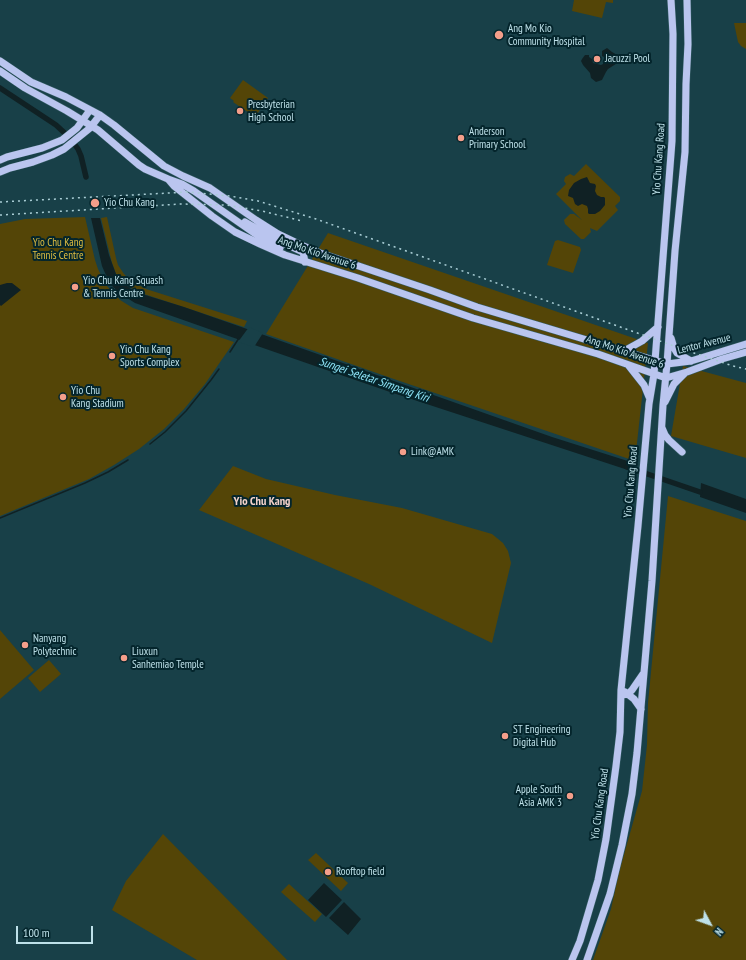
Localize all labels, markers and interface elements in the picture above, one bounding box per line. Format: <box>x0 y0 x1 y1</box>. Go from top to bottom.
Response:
place label: Ang Mo Kio Community Hospital <box>508 22 585 48</box>
marker: Ang Mo Kio Community Hospital <box>493 29 505 41</box>
place label: Jacuzzi Pool <box>605 52 650 66</box>
marker: Jacuzzi Pool <box>592 54 602 64</box>
place label: Presbyterian High School <box>248 98 295 124</box>
marker: Presbyterian High School <box>235 106 245 116</box>
street label: Yio Chu Kang Road <box>650 123 668 195</box>
place label: Anderson Primary School <box>469 125 526 151</box>
marker: Anderson Primary School <box>456 133 466 143</box>
place label: Yio Chu Kang <box>104 196 155 210</box>
marker: Yio Chu Kang <box>89 197 101 209</box>
street label: Ang Mo Kio Avenue 6 <box>276 234 358 272</box>
park label: Yio Chu Kang Tennis Centre <box>32 236 84 262</box>
place label: Yio Chu Kang Squash & Tennis Centre <box>83 274 163 300</box>
marker: Yio Chu Kang Squash & Tennis Centre <box>70 282 80 292</box>
street label: Lentor Avenue <box>676 331 732 357</box>
street label: Ang Mo Kio Avenue 6 <box>584 333 666 371</box>
place label: Yio Chu Kang Sports Complex <box>120 343 179 369</box>
marker: Yio Chu Kang Sports Complex <box>107 351 117 361</box>
water label: Sungei Seletar Simpang Kiri <box>317 354 431 406</box>
place label: Yio Chu Kang Stadium <box>71 384 124 410</box>
marker: Yio Chu Kang Stadium <box>58 392 68 402</box>
place label: Link@AMK <box>411 445 454 459</box>
street label: Yio Chu Kang Road <box>621 446 641 518</box>
marker: Link@AMK <box>398 447 408 457</box>
district label: Yio Chu Kang <box>234 495 290 509</box>
place label: Nanyang Polytechnic <box>33 632 76 658</box>
marker: Nanyang Polytechnic <box>20 640 30 650</box>
place label: Liuxun Sanhemiao Temple <box>132 645 204 671</box>
marker: Liuxun Sanhemiao Temple <box>119 653 129 663</box>
place label: ST Engineering Digital Hub <box>513 723 570 749</box>
marker: ST Engineering Digital Hub <box>500 731 510 741</box>
street label: Yio Chu Kang Road <box>588 768 612 840</box>
place label: Apple South Asia AMK 3 <box>516 783 562 809</box>
marker: Apple South Asia AMK 3 <box>565 791 575 801</box>
place label: Rooftop field <box>336 865 384 879</box>
marker: Rooftop field <box>323 867 333 877</box>
north arrow <box>690 904 730 944</box>
scale bar <box>18 918 95 944</box>
text: 100 m <box>23 925 50 940</box>
text: N <box>712 925 726 939</box>

